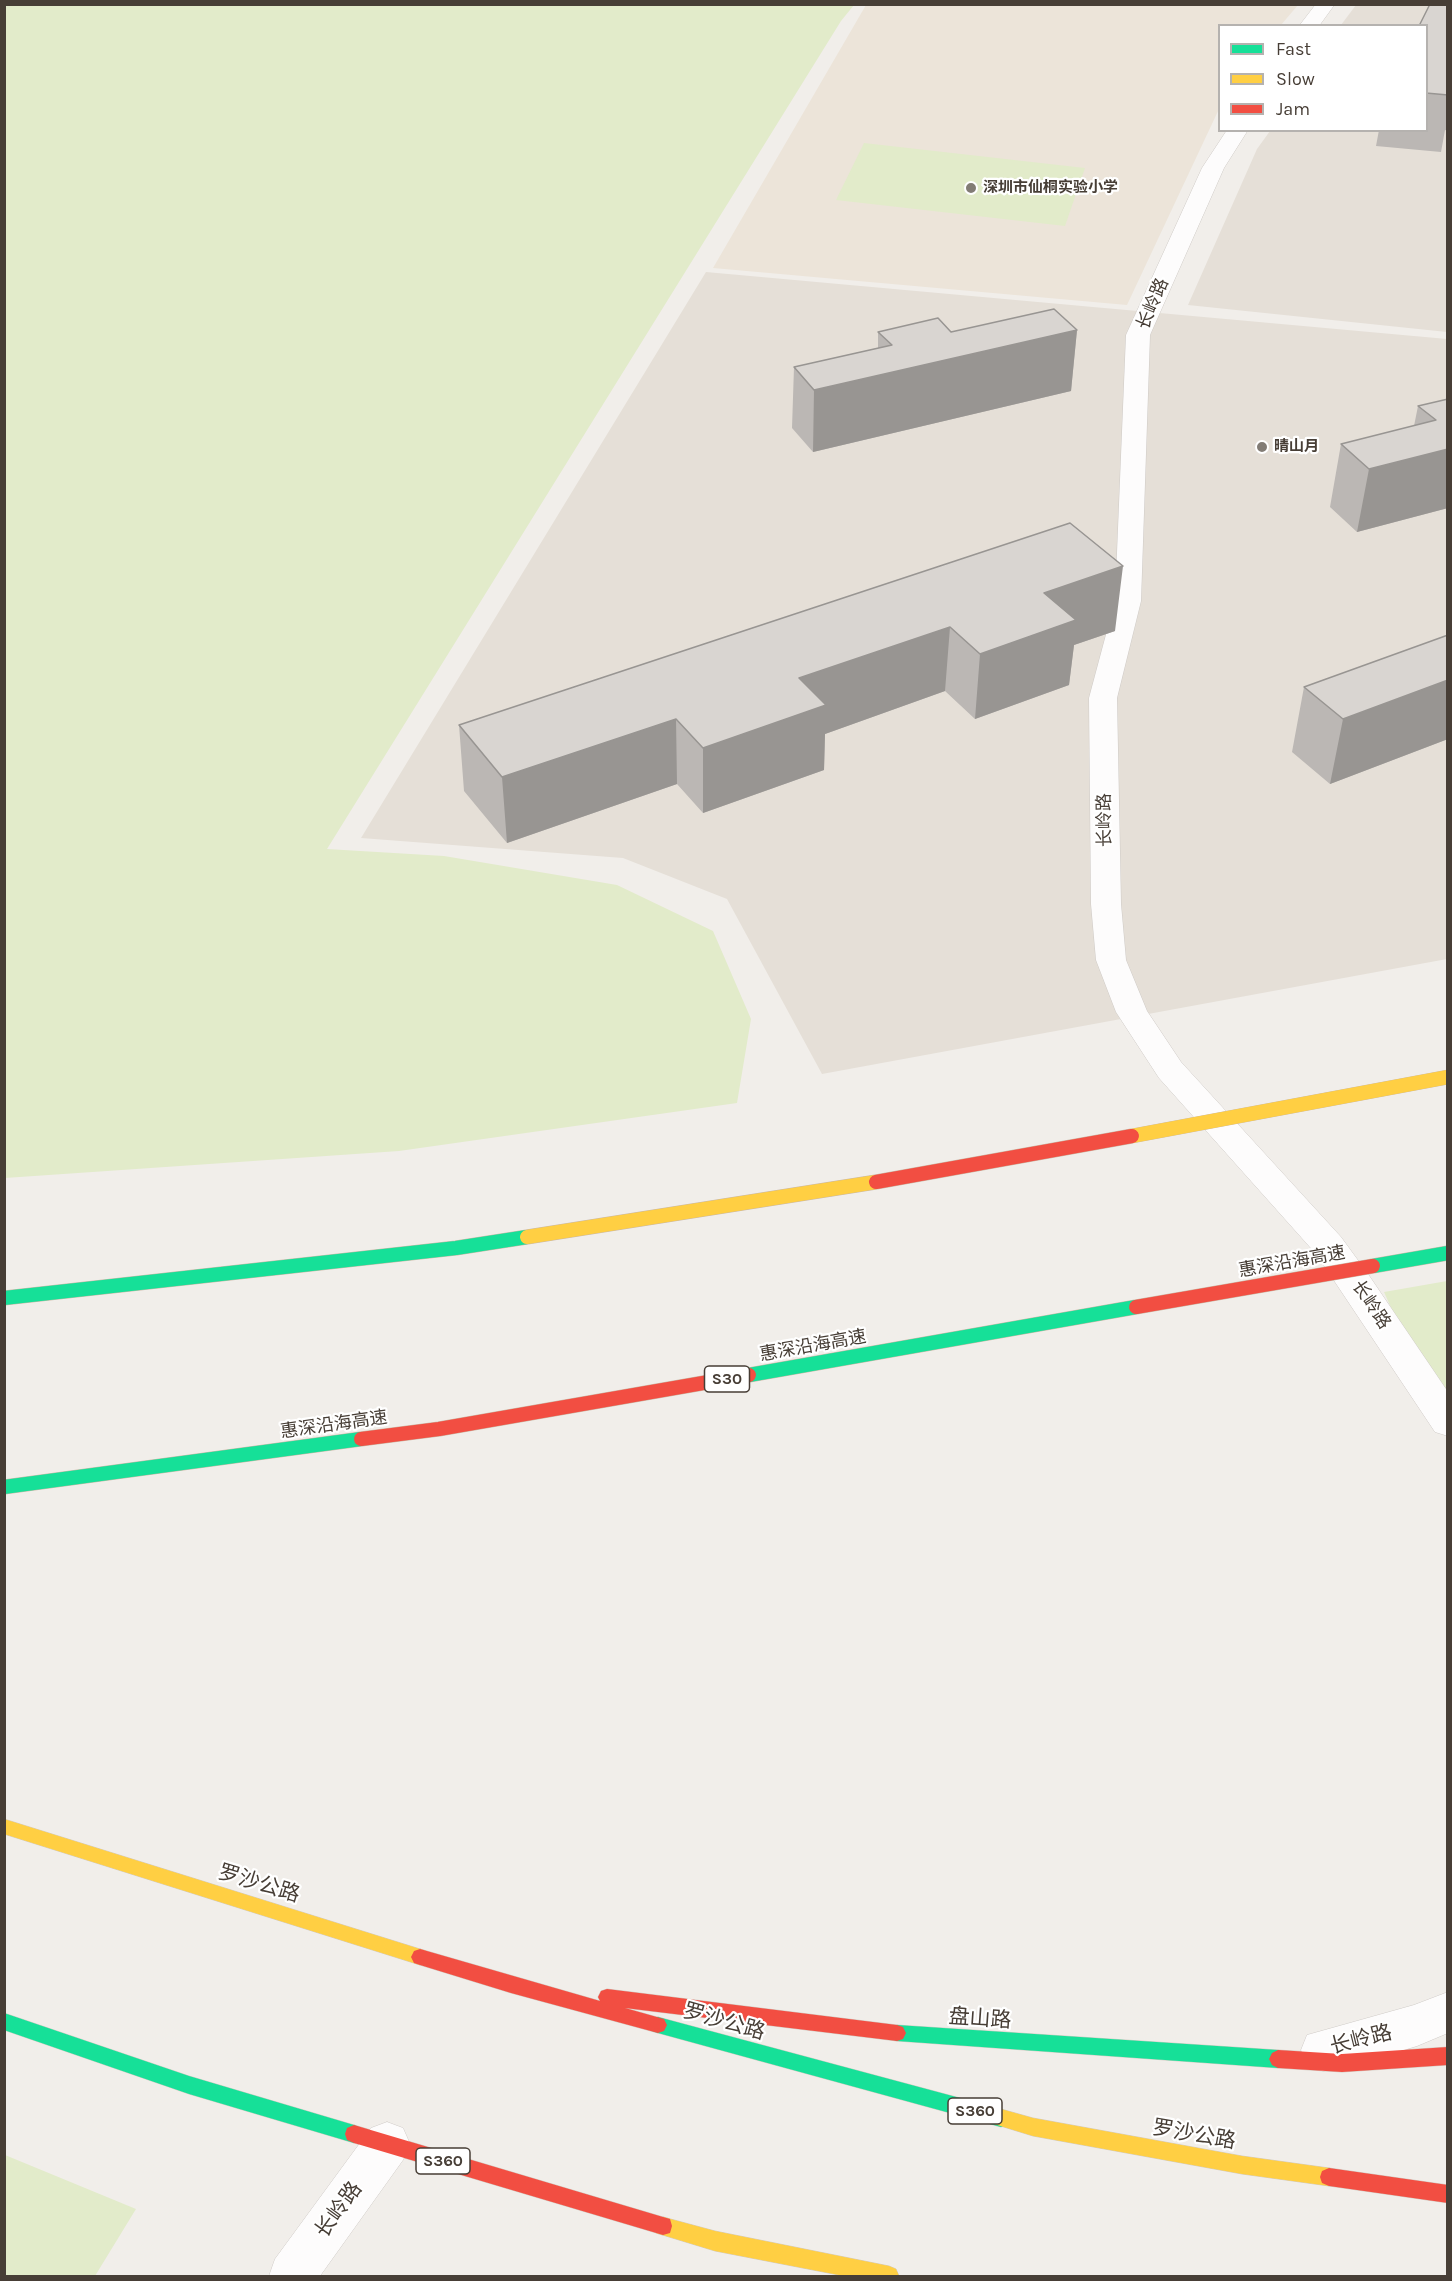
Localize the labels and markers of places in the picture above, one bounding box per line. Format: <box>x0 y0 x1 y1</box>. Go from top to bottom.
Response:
place label: 深圳市仙桐实验小学 <box>983 179 1118 197</box>
marker: 深圳市仙桐实验小学 <box>964 181 978 195</box>
place label: 晴山月 <box>1274 438 1319 456</box>
marker: 晴山月 <box>1255 440 1269 454</box>

